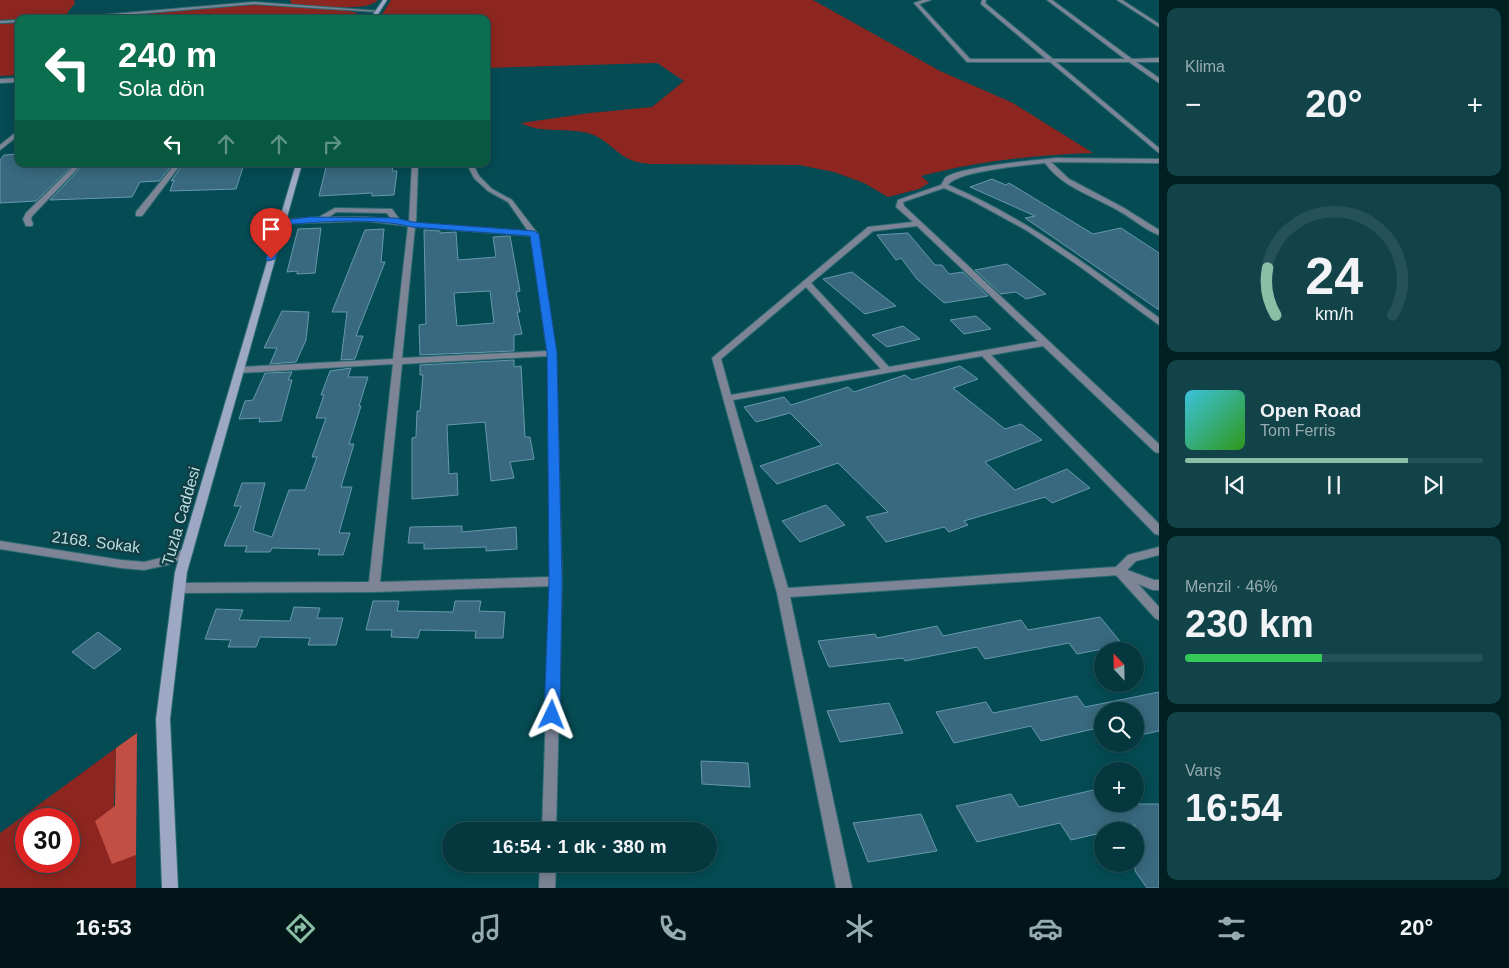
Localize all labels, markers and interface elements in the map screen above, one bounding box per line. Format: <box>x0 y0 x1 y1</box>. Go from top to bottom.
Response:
icon: left <box>35 35 100 100</box>
text: 240 m <box>118 35 217 74</box>
text: Klima <box>1185 58 1225 75</box>
text: Sola dön <box>118 76 205 101</box>
text: 20° <box>1305 83 1363 125</box>
text: − <box>1185 89 1201 120</box>
text: + <box>1467 89 1483 120</box>
icon: left <box>159 130 187 158</box>
icon: ahead <box>212 130 240 158</box>
icon: ahead <box>265 130 293 158</box>
icon: right <box>318 130 346 158</box>
pin <box>250 208 292 259</box>
icon: arrive <box>257 215 285 243</box>
text: 24 <box>1305 247 1363 305</box>
text: km/h <box>1315 304 1353 324</box>
text: Open Road <box>1260 400 1361 421</box>
text: Tom Ferris <box>1260 422 1336 439</box>
street label: Tuzla Caddesi <box>159 465 203 567</box>
icon: previous <box>1221 471 1249 499</box>
icon: pause <box>1320 471 1348 499</box>
icon: next <box>1419 471 1447 499</box>
street label: 2168. Sokak <box>51 528 142 556</box>
text: Menzil · 46% <box>1185 578 1277 595</box>
text: 230 km <box>1185 603 1314 645</box>
north arrow <box>1094 642 1144 692</box>
map controls <box>1094 642 1144 872</box>
position arrow <box>525 688 577 740</box>
button: search <box>1094 702 1144 752</box>
button: + <box>1094 762 1144 812</box>
text: Varış <box>1185 762 1221 779</box>
text: 16:54 <box>1185 787 1282 829</box>
speed limit sign: 30 <box>15 808 80 873</box>
button: − <box>1094 822 1144 872</box>
text: 16:54 · 1 dk · 380 m <box>492 836 667 857</box>
icon: directions <box>283 911 318 946</box>
icon: music <box>469 911 504 946</box>
icon: phone <box>655 911 690 946</box>
icon: climate <box>842 911 877 946</box>
icon: car <box>1028 911 1063 946</box>
icon: filters <box>1214 911 1249 946</box>
text: 16:53 <box>76 915 132 940</box>
text: 20° <box>1400 915 1433 940</box>

